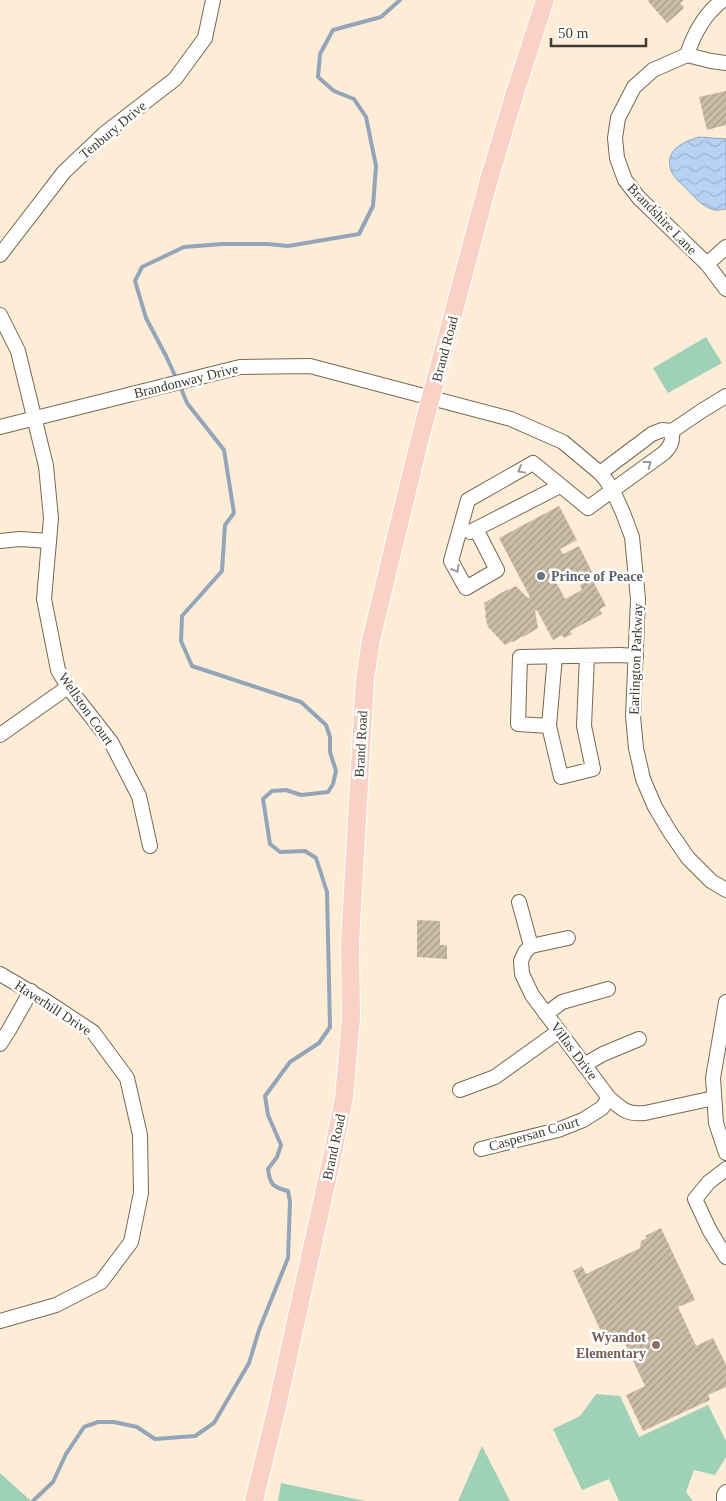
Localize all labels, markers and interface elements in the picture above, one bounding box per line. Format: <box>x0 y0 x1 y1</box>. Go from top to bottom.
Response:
scale bar <box>551 15 646 47</box>
text: 50 m <box>558 25 589 41</box>
street label: Tenbury Drive <box>77 98 149 162</box>
street label: Brandshire Lane <box>624 180 700 258</box>
street label: Brand Road <box>429 315 461 383</box>
street label: Brandonway Drive <box>132 361 240 401</box>
one-way arrow <box>642 462 651 470</box>
one-way arrow <box>518 463 527 473</box>
one-way arrow <box>450 563 460 572</box>
place label: Prince of Peace <box>551 569 643 584</box>
marker: Prince of Peace <box>535 570 547 582</box>
street label: Earlington Parkway <box>627 603 645 715</box>
street label: Wellston Court <box>56 670 117 748</box>
street label: Brand Road <box>352 710 370 778</box>
street label: Haverhill Drive <box>12 978 94 1038</box>
street label: Villas Drive <box>548 1019 600 1083</box>
street label: Brand Road <box>320 1113 348 1181</box>
street label: Caspersan Court <box>487 1114 581 1154</box>
place label: Wyandot Elementary <box>576 1330 646 1361</box>
marker: Wyandot Elementary <box>650 1339 662 1351</box>

